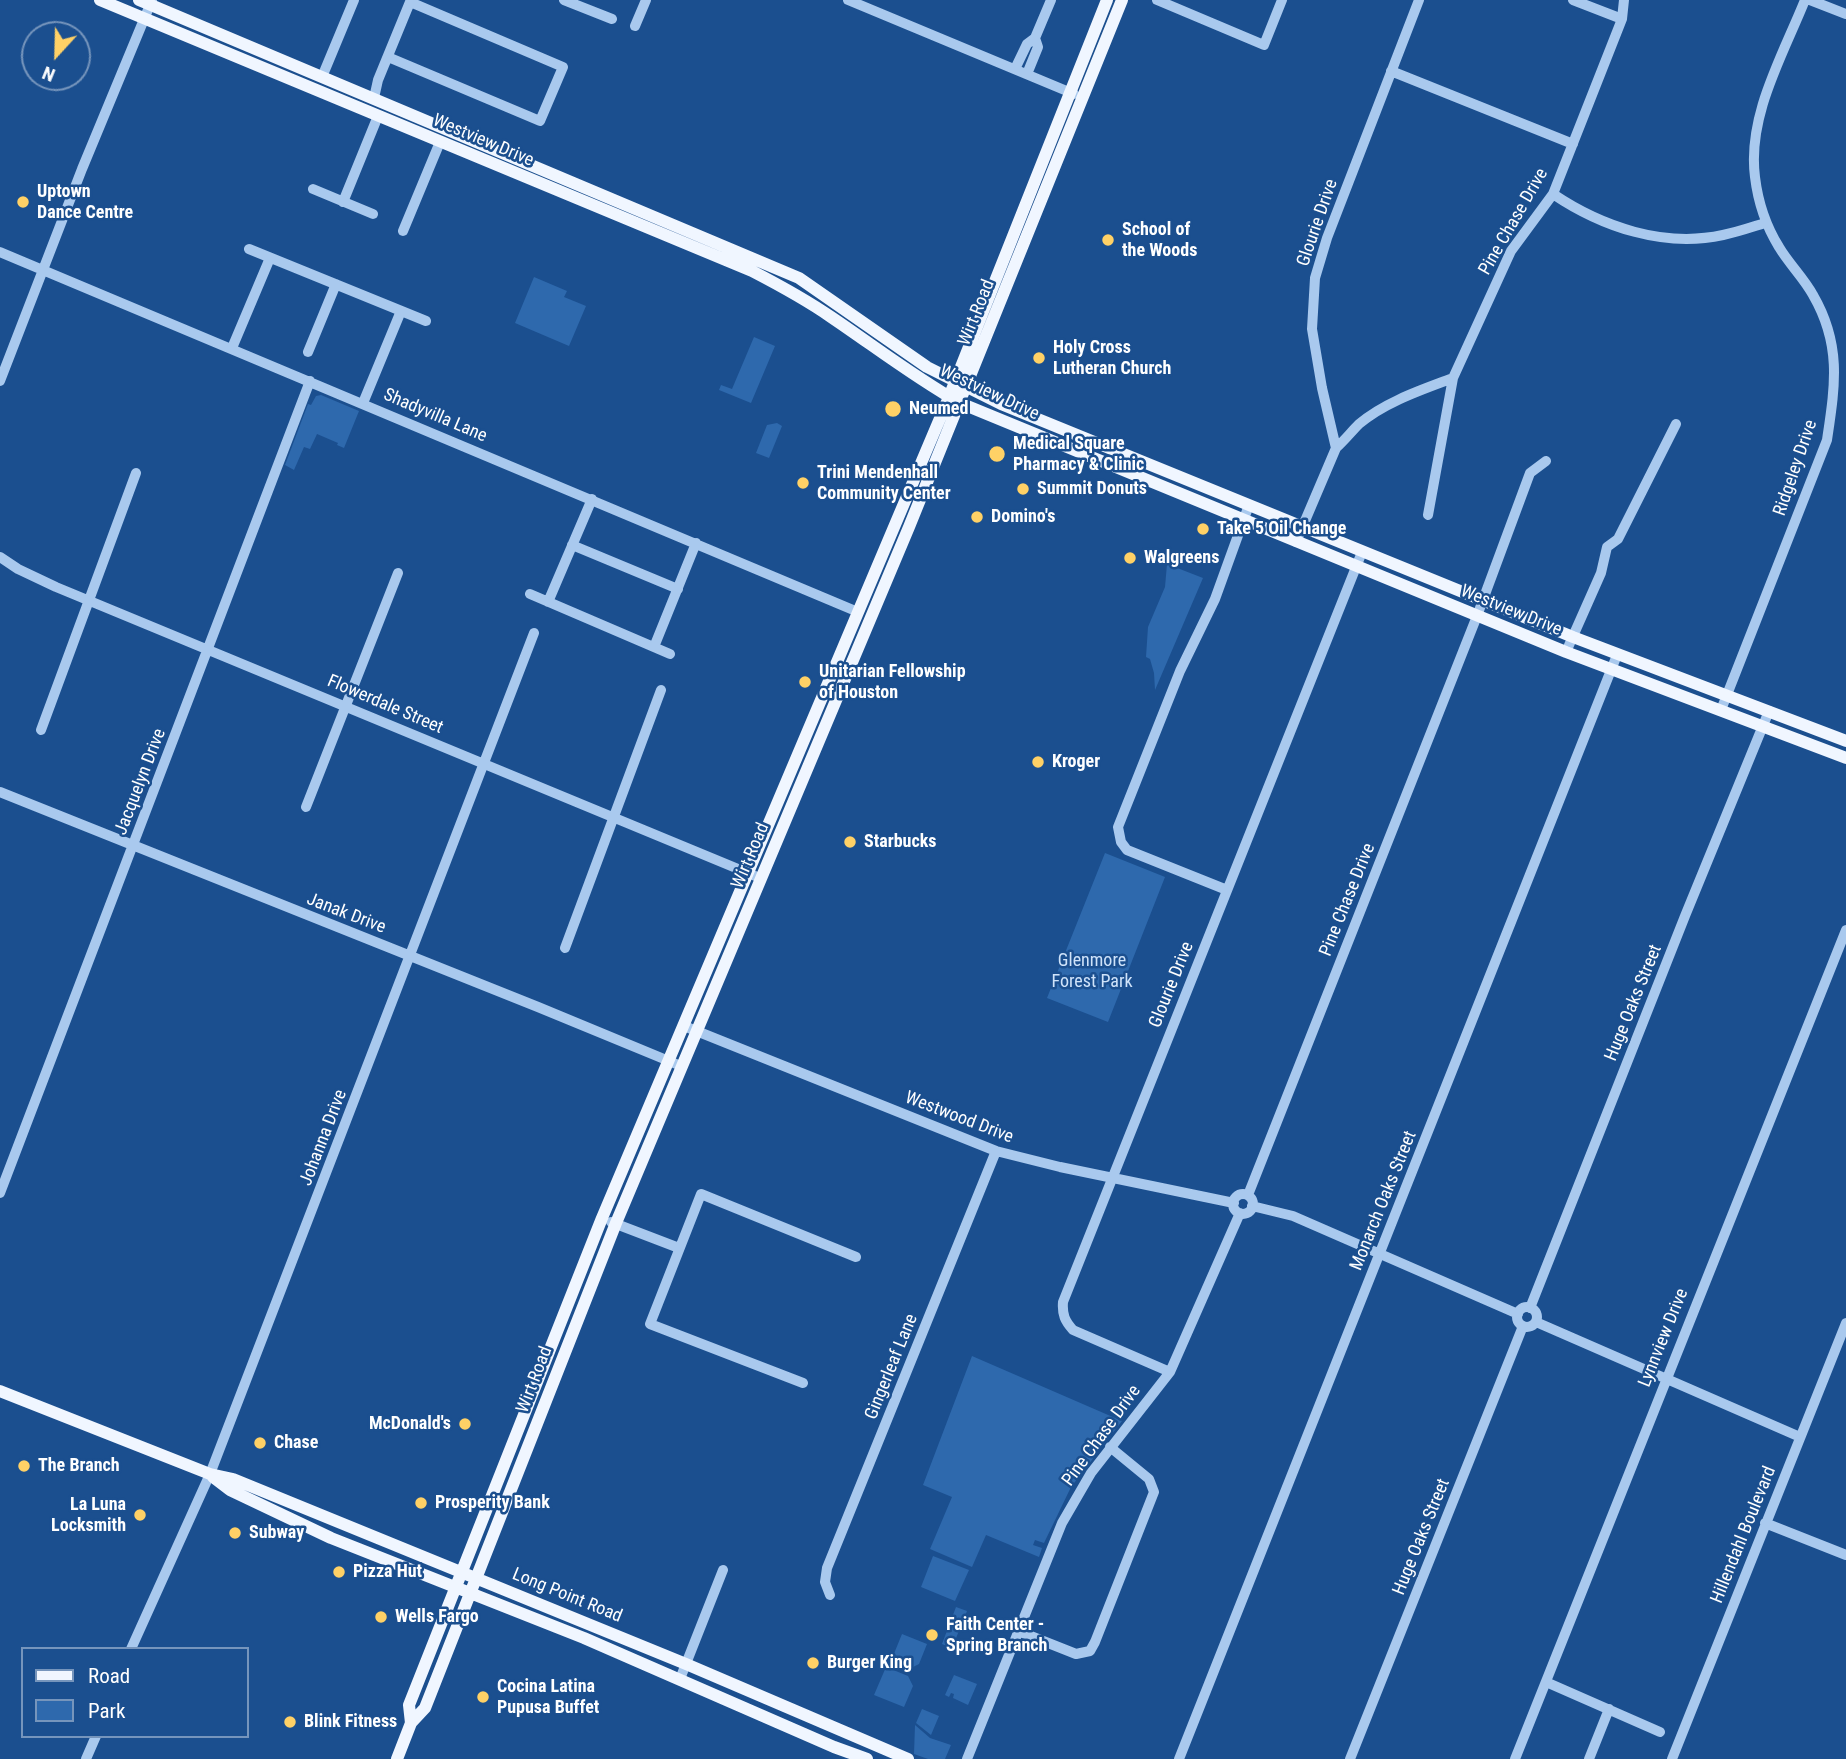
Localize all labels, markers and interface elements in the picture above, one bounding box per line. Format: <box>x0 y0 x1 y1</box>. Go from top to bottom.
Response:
north arrow <box>21 21 91 91</box>
text: N <box>39 61 58 87</box>
street label: Westview Drive <box>429 110 537 172</box>
street label: Pine Chase Drive <box>1475 165 1553 279</box>
street label: Glourie Drive <box>1293 177 1343 269</box>
place label: Uptown Dance Centre <box>37 181 133 224</box>
marker: Uptown Dance Centre <box>15 194 31 210</box>
place label: School of the Woods <box>1122 219 1197 262</box>
marker: School of the Woods <box>1100 232 1116 248</box>
street label: Wirt Road <box>954 277 1000 349</box>
place label: Holy Cross Lutheran Church <box>1053 337 1171 380</box>
marker: Holy Cross Lutheran Church <box>1031 350 1047 366</box>
street label: Westview Drive <box>936 361 1042 425</box>
street label: Shadyvilla Lane <box>380 385 490 447</box>
place label: Neumed <box>909 398 968 420</box>
marker: Neumed <box>883 399 903 419</box>
street label: Ridgeley Drive <box>1770 417 1822 519</box>
place label: Medical Square Pharmacy & Clinic <box>1013 433 1144 476</box>
marker: Medical Square Pharmacy & Clinic <box>987 444 1007 464</box>
place label: Trini Mendenhall Community Center <box>817 462 951 504</box>
marker: Trini Mendenhall Community Center <box>795 475 811 491</box>
place label: Summit Donuts <box>1037 478 1147 500</box>
marker: Summit Donuts <box>1015 481 1031 497</box>
place label: Domino's <box>991 506 1055 528</box>
marker: Domino's <box>969 509 985 525</box>
place label: Take 5 Oil Change <box>1217 518 1346 540</box>
marker: Take 5 Oil Change <box>1195 521 1211 537</box>
place label: Walgreens <box>1144 547 1219 569</box>
marker: Walgreens <box>1122 550 1138 566</box>
street label: Westview Drive <box>1457 581 1565 641</box>
place label: Unitarian Fellowship of Houston <box>819 661 966 704</box>
street label: Flowerdale Street <box>324 671 446 739</box>
marker: Unitarian Fellowship of Houston <box>797 674 813 690</box>
street label: Jacquelyn Drive <box>111 726 171 838</box>
place label: Kroger <box>1052 751 1100 773</box>
marker: Kroger <box>1030 754 1046 770</box>
street label: Wirt Road <box>728 820 774 892</box>
place label: Starbucks <box>864 831 936 853</box>
marker: Starbucks <box>842 834 858 850</box>
street label: Pine Chase Drive <box>1316 841 1380 959</box>
street label: Janak Drive <box>303 889 389 939</box>
street label: Glourie Drive <box>1145 939 1199 1031</box>
street label: Huge Oaks Street <box>1601 942 1667 1064</box>
park label: Glenmore Forest Park <box>1051 950 1133 992</box>
street label: Johanna Drive <box>296 1087 352 1189</box>
street label: Westwood Drive <box>902 1087 1016 1149</box>
street label: Monarch Oaks Street <box>1346 1128 1422 1274</box>
street label: Lynnview Drive <box>1634 1286 1694 1390</box>
street label: Gingerleaf Lane <box>861 1311 923 1423</box>
street label: Wirt Road <box>512 1344 558 1416</box>
street label: Pine Chase Drive <box>1058 1381 1146 1491</box>
place label: McDonald's <box>369 1413 451 1435</box>
marker: McDonald's <box>457 1416 473 1432</box>
place label: Chase <box>274 1432 318 1454</box>
marker: Chase <box>252 1435 268 1451</box>
place label: The Branch <box>38 1455 120 1477</box>
marker: The Branch <box>16 1458 32 1474</box>
street label: Hillendahl Boulevard <box>1707 1463 1781 1607</box>
street label: Huge Oaks Street <box>1389 1476 1455 1598</box>
place label: Prosperity Bank <box>435 1492 550 1514</box>
place label: La Luna Locksmith <box>51 1494 126 1536</box>
marker: Prosperity Bank <box>413 1495 429 1511</box>
marker: La Luna Locksmith <box>132 1507 148 1523</box>
place label: Subway <box>249 1522 304 1544</box>
marker: Subway <box>227 1525 243 1541</box>
place label: Pizza Hut <box>353 1561 422 1583</box>
marker: Pizza Hut <box>331 1564 347 1580</box>
street label: Long Point Road <box>509 1564 625 1628</box>
place label: Wells Fargo <box>395 1606 479 1628</box>
marker: Wells Fargo <box>373 1609 389 1625</box>
place label: Faith Center - Spring Branch <box>946 1614 1047 1656</box>
marker: Faith Center - Spring Branch <box>924 1627 940 1643</box>
legend <box>21 1647 248 1738</box>
place label: Burger King <box>827 1652 912 1674</box>
marker: Burger King <box>805 1655 821 1671</box>
text: Road <box>88 1664 130 1688</box>
place label: Cocina Latina Pupusa Buffet <box>497 1676 599 1718</box>
marker: Cocina Latina Pupusa Buffet <box>475 1689 491 1705</box>
text: Park <box>88 1699 125 1723</box>
place label: Blink Fitness <box>304 1711 397 1733</box>
marker: Blink Fitness <box>282 1714 298 1730</box>

